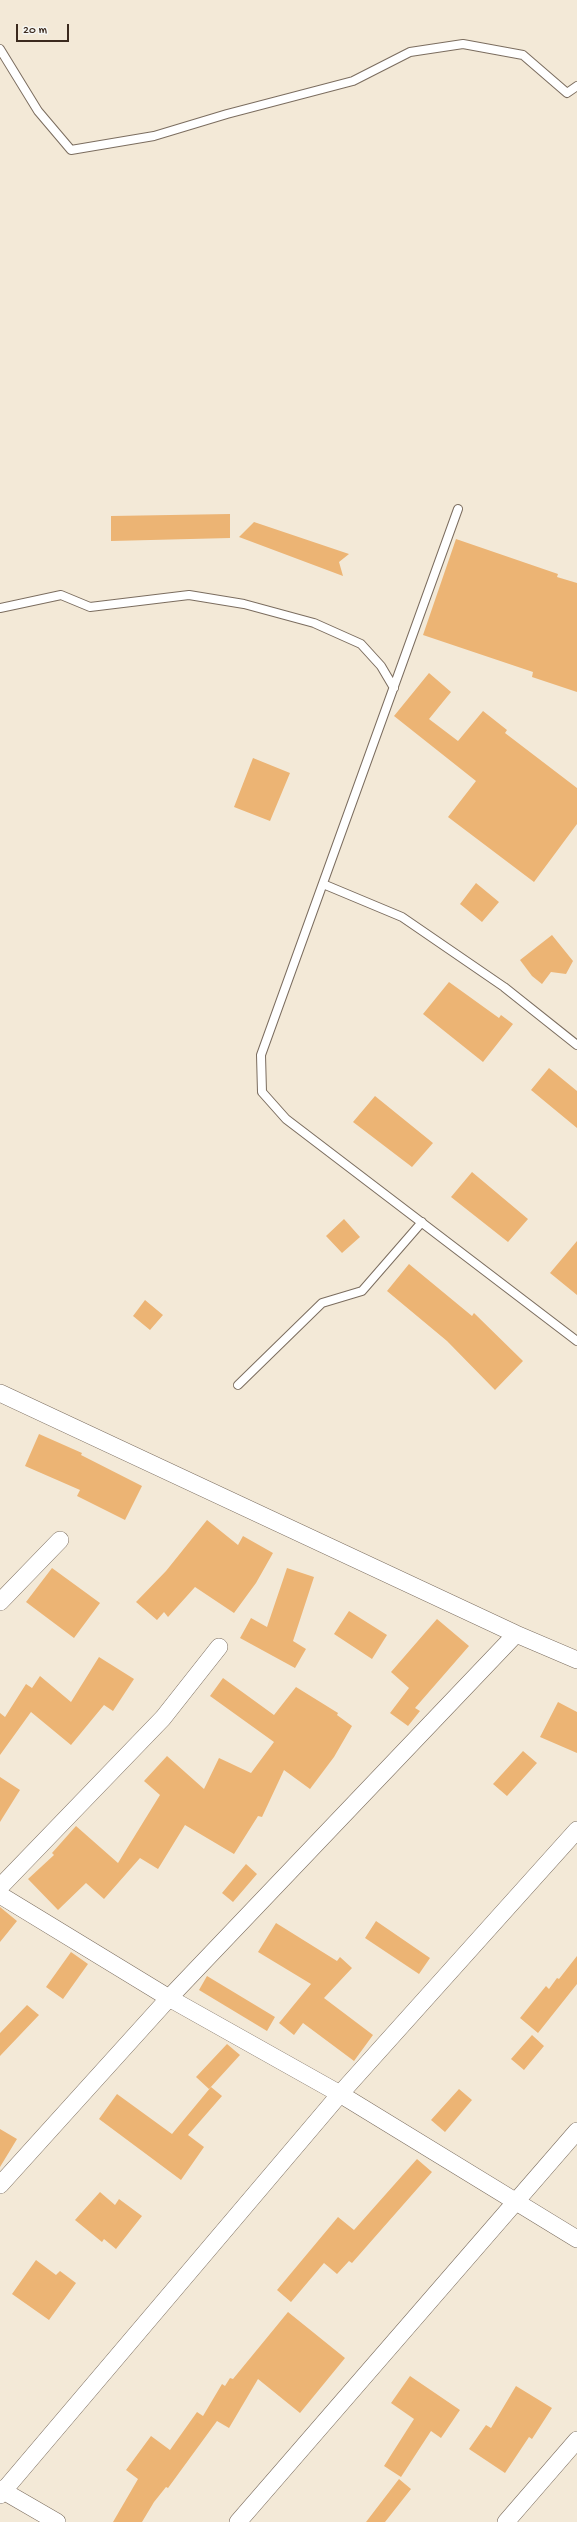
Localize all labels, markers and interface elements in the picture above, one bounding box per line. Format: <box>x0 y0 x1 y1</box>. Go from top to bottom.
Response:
scale bar <box>18 16 71 42</box>
text: 20 m <box>23 24 47 38</box>

